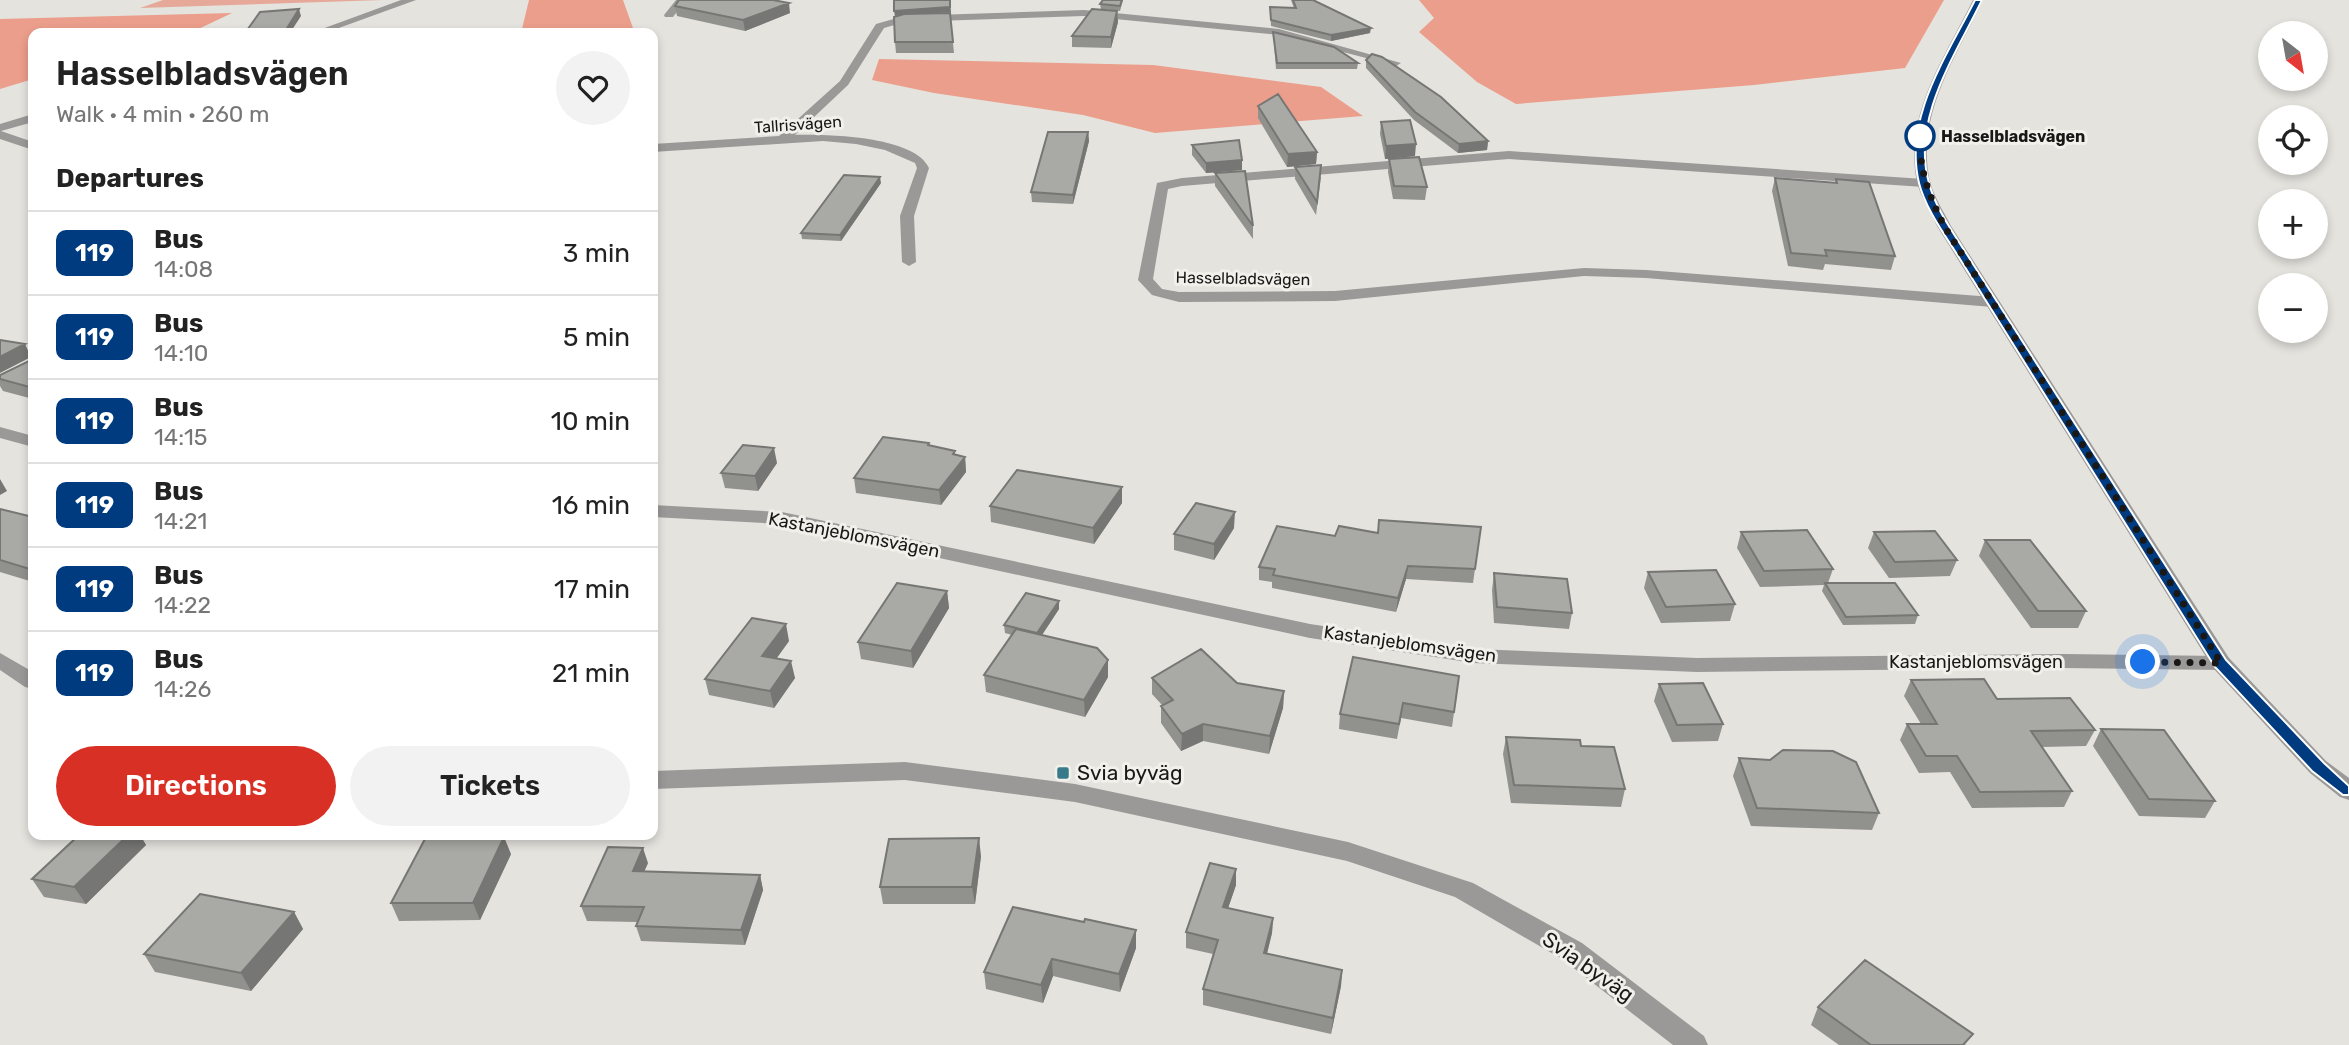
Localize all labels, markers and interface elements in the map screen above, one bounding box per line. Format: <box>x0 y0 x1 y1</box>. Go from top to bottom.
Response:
north arrow <box>2258 21 2328 91</box>
map controls <box>2258 21 2328 343</box>
button: heart <box>556 51 630 125</box>
text: Hasselbladsvägen <box>56 54 349 93</box>
text: Walk · 4 min · 260 m <box>56 100 270 128</box>
button: locate <box>2258 105 2328 175</box>
street label: Tallrisvägen <box>754 112 842 137</box>
marker: Hasselbladsvägen <box>1905 121 1935 151</box>
place label: Hasselbladsvägen <box>1941 127 2085 146</box>
text: Departures <box>56 163 204 194</box>
button: + <box>2258 189 2328 259</box>
text: Bus <box>154 224 203 255</box>
text: 3 min <box>563 238 630 269</box>
text: 119 <box>75 239 114 267</box>
text: 14:08 <box>154 255 213 283</box>
street label: Hasselbladsvägen <box>1176 268 1310 289</box>
button: − <box>2258 273 2328 343</box>
text: Bus <box>154 308 203 339</box>
text: 5 min <box>563 322 630 353</box>
text: 119 <box>75 323 114 351</box>
text: 14:10 <box>154 339 208 367</box>
text: Bus <box>154 392 203 423</box>
text: 10 min <box>551 406 630 437</box>
text: 119 <box>75 407 114 435</box>
text: 14:15 <box>154 423 208 451</box>
text: Bus <box>154 476 203 507</box>
text: 16 min <box>552 490 630 521</box>
text: 119 <box>75 491 114 519</box>
text: 14:21 <box>154 507 207 535</box>
street label: Kastanjeblomsvägen <box>767 508 941 562</box>
text: Bus <box>154 560 203 591</box>
text: 17 min <box>554 574 630 605</box>
text: 119 <box>75 575 114 603</box>
text: 14:22 <box>154 591 211 619</box>
street label: Kastanjeblomsvägen <box>1322 621 1498 667</box>
text: Bus <box>154 644 203 675</box>
your location <box>2125 644 2160 679</box>
street label: Kastanjeblomsvägen <box>1889 651 2063 673</box>
text: 21 min <box>552 658 630 689</box>
text: 119 <box>75 659 114 687</box>
text: 14:26 <box>154 675 211 703</box>
button: Directions <box>56 746 336 826</box>
button: Tickets <box>350 746 630 826</box>
place label: Svia byväg <box>1077 760 1182 785</box>
marker: Svia byväg <box>1055 765 1071 781</box>
street label: Svia byväg <box>1538 926 1639 1007</box>

